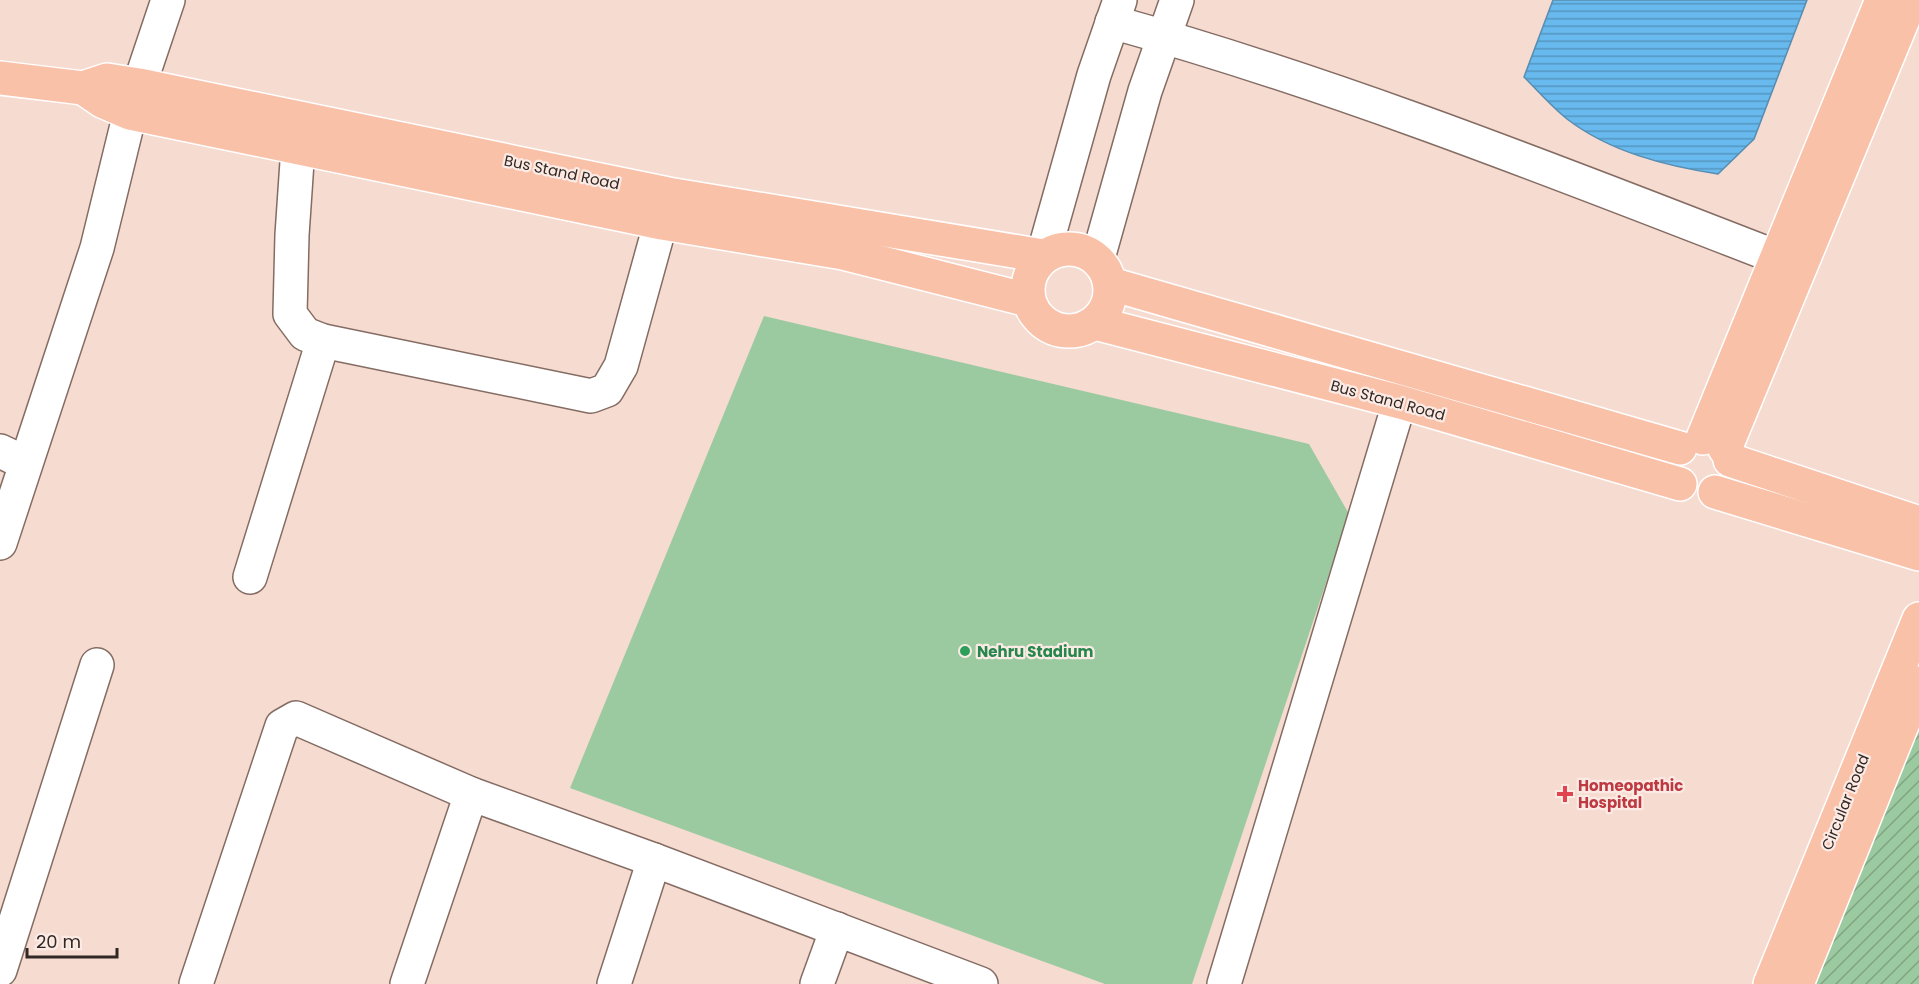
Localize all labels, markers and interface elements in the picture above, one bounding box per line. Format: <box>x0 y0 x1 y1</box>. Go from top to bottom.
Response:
street label: Bus Stand Road <box>502 149 622 195</box>
street label: Bus Stand Road <box>1328 375 1448 425</box>
place label: Nehru Stadium <box>977 641 1094 662</box>
marker: Nehru Stadium <box>958 644 972 658</box>
street label: Circular Road <box>1816 751 1874 853</box>
place label: Homeopathic Hospital <box>1578 775 1683 813</box>
marker: Homeopathic Hospital <box>1556 785 1574 803</box>
scale bar <box>27 921 117 959</box>
text: 20 m <box>36 929 81 954</box>

